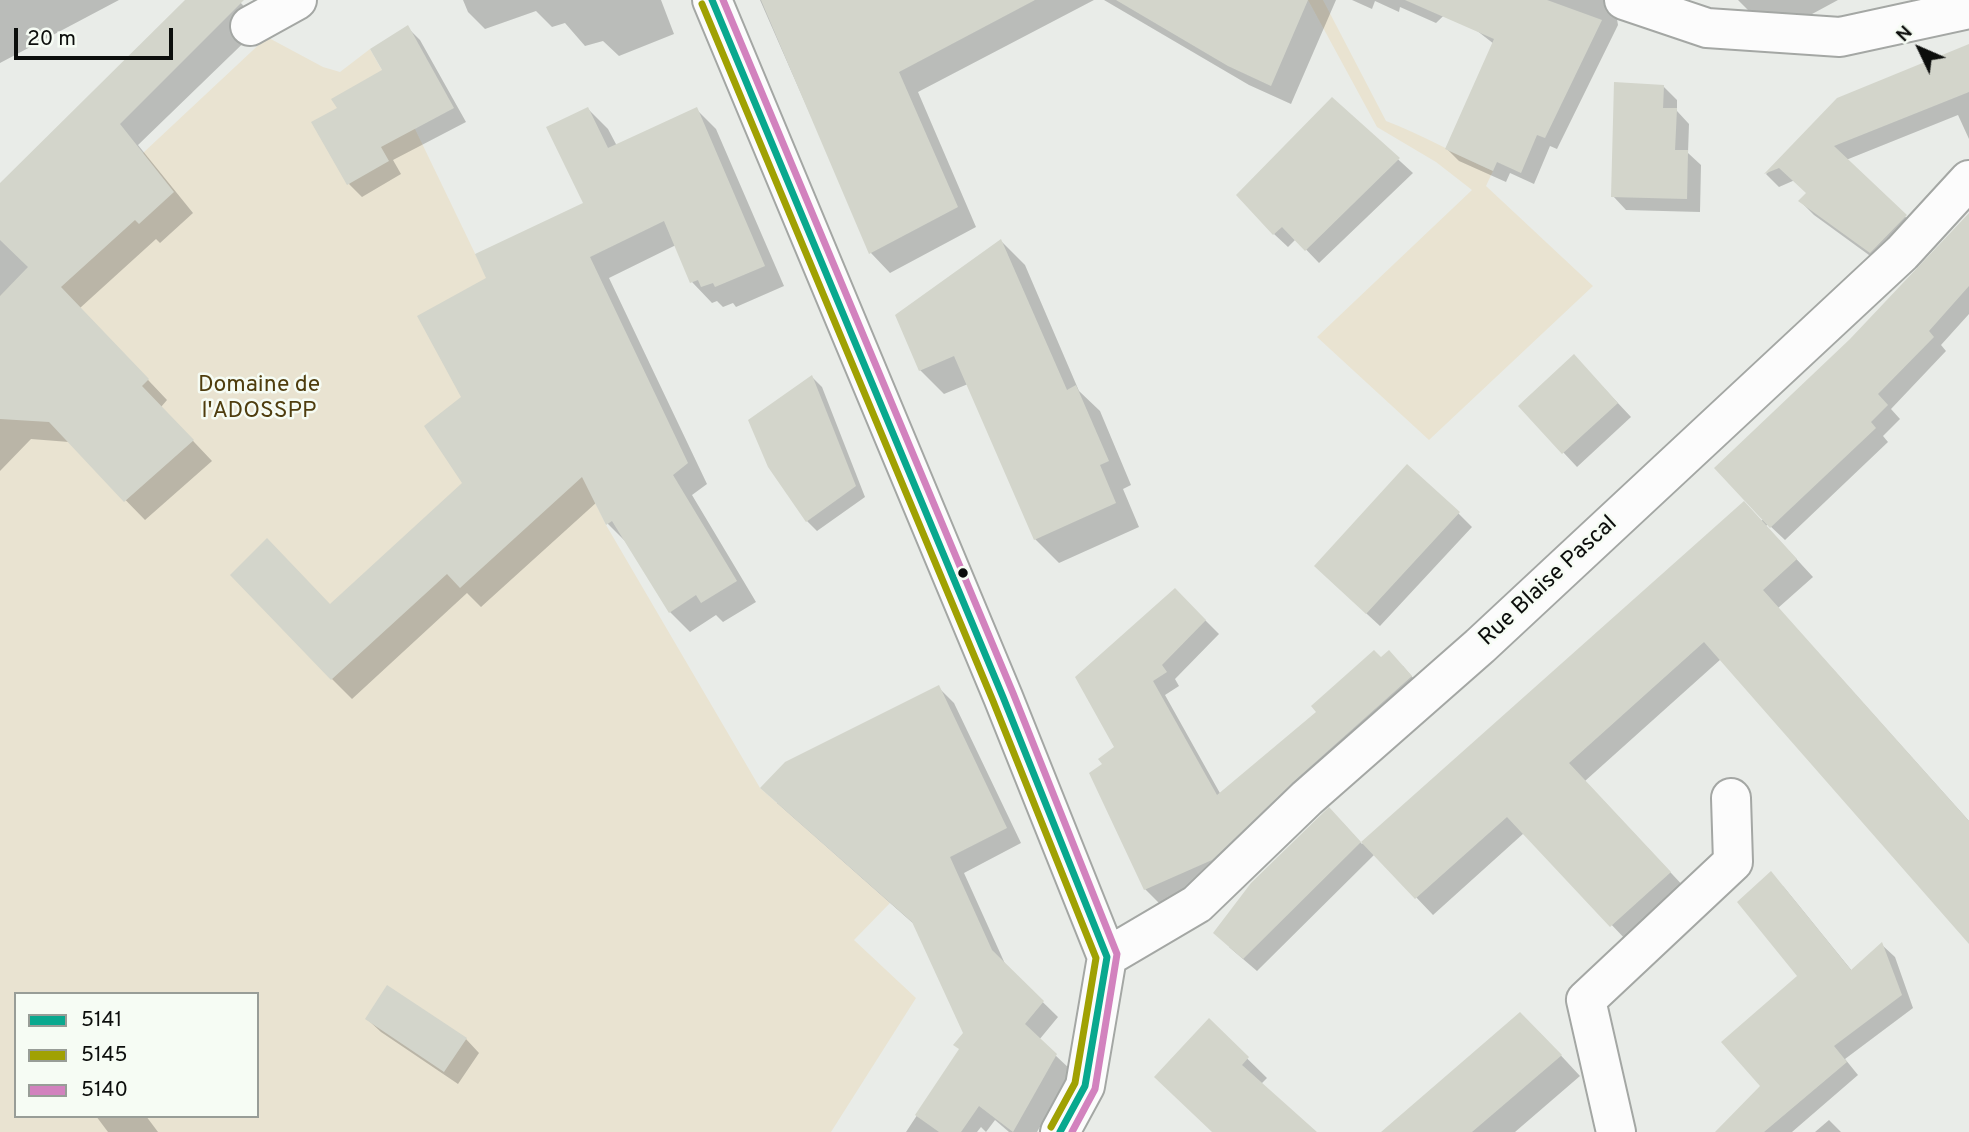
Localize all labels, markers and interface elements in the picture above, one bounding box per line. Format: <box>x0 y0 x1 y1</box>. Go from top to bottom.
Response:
scale bar <box>18 14 177 58</box>
north arrow <box>1885 14 1955 84</box>
text: N <box>1892 21 1918 48</box>
text: 20 m <box>27 26 76 53</box>
park label: Domaine de l'ADOSSPP <box>198 372 320 426</box>
street label: Rue Blaise Pascal <box>1474 511 1624 653</box>
unlabelled marker <box>956 566 970 580</box>
legend <box>14 992 259 1118</box>
text: 5141 <box>81 1007 122 1034</box>
text: 5145 <box>81 1042 128 1069</box>
text: 5140 <box>81 1077 128 1104</box>

